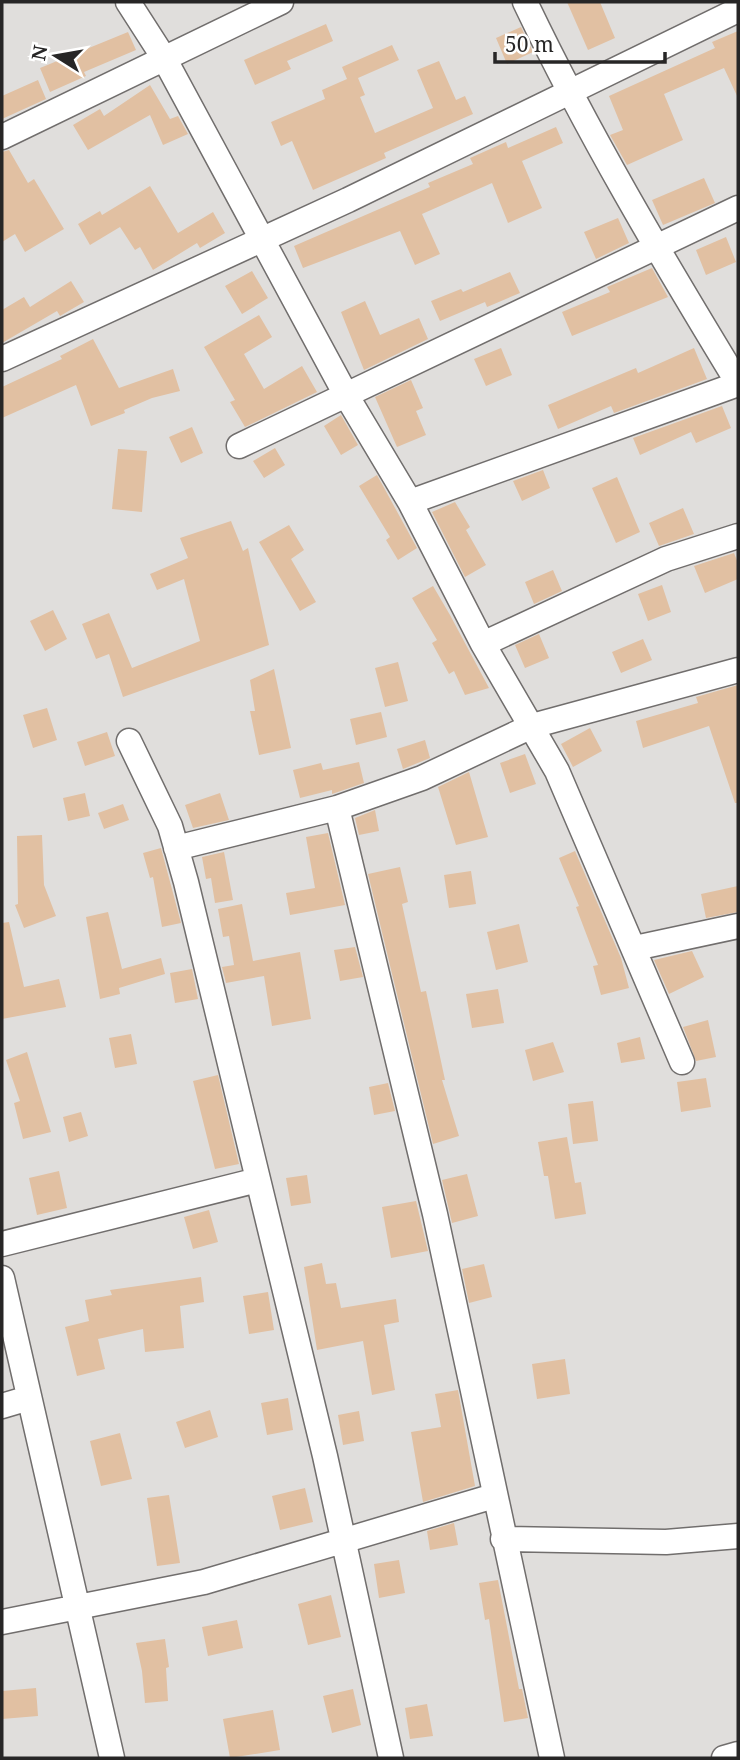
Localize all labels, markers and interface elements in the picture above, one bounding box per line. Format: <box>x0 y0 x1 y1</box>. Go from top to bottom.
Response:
north arrow <box>21 21 91 91</box>
scale bar <box>495 21 665 65</box>
text: 50 m <box>505 30 554 58</box>
text: N <box>25 43 54 63</box>

